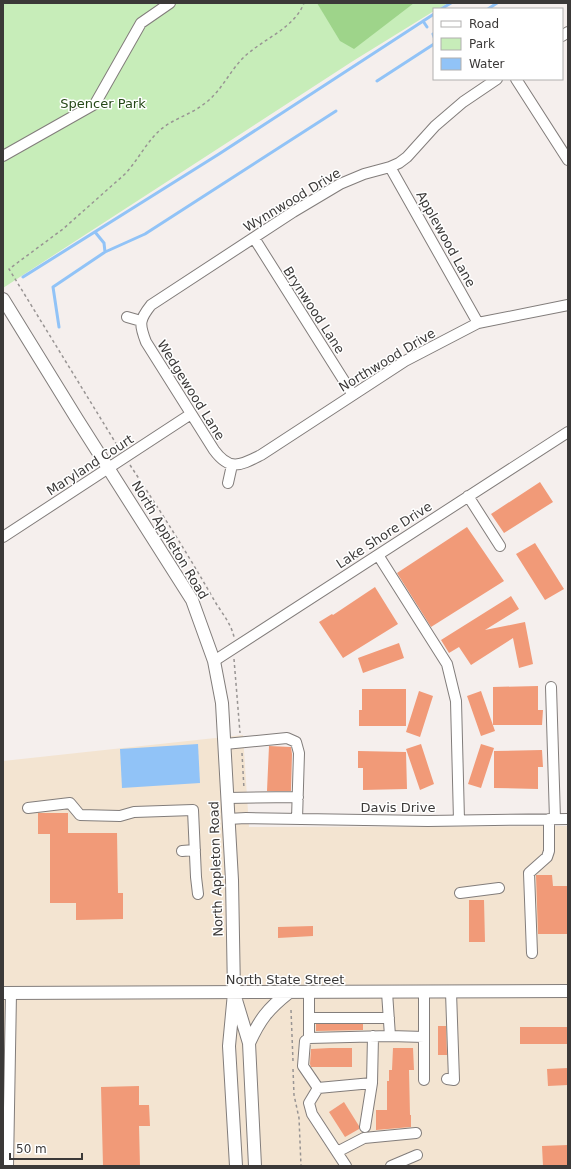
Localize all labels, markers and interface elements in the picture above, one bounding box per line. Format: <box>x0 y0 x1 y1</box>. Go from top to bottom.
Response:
legend <box>433 8 563 80</box>
text: Road <box>469 17 499 31</box>
text: Park <box>469 37 495 51</box>
text: Water <box>469 57 505 71</box>
park label: Spencer Park <box>60 96 146 111</box>
street label: Wynnwood Drive <box>241 165 343 235</box>
street label: Applewood Lane <box>413 188 479 290</box>
street label: Brynwood Lane <box>280 264 348 356</box>
street label: Northwood Drive <box>336 325 438 395</box>
street label: Wedgewood Lane <box>154 337 228 443</box>
street label: Maryland Court <box>44 431 136 499</box>
street label: North Appleton Road <box>129 478 211 602</box>
street label: Lake Shore Drive <box>333 499 435 571</box>
street label: Davis Drive <box>361 800 435 815</box>
street label: North Appleton Road <box>206 801 226 937</box>
street label: North State Street <box>226 972 344 987</box>
scale bar <box>10 1135 82 1161</box>
text: 50 m <box>16 1142 47 1156</box>

